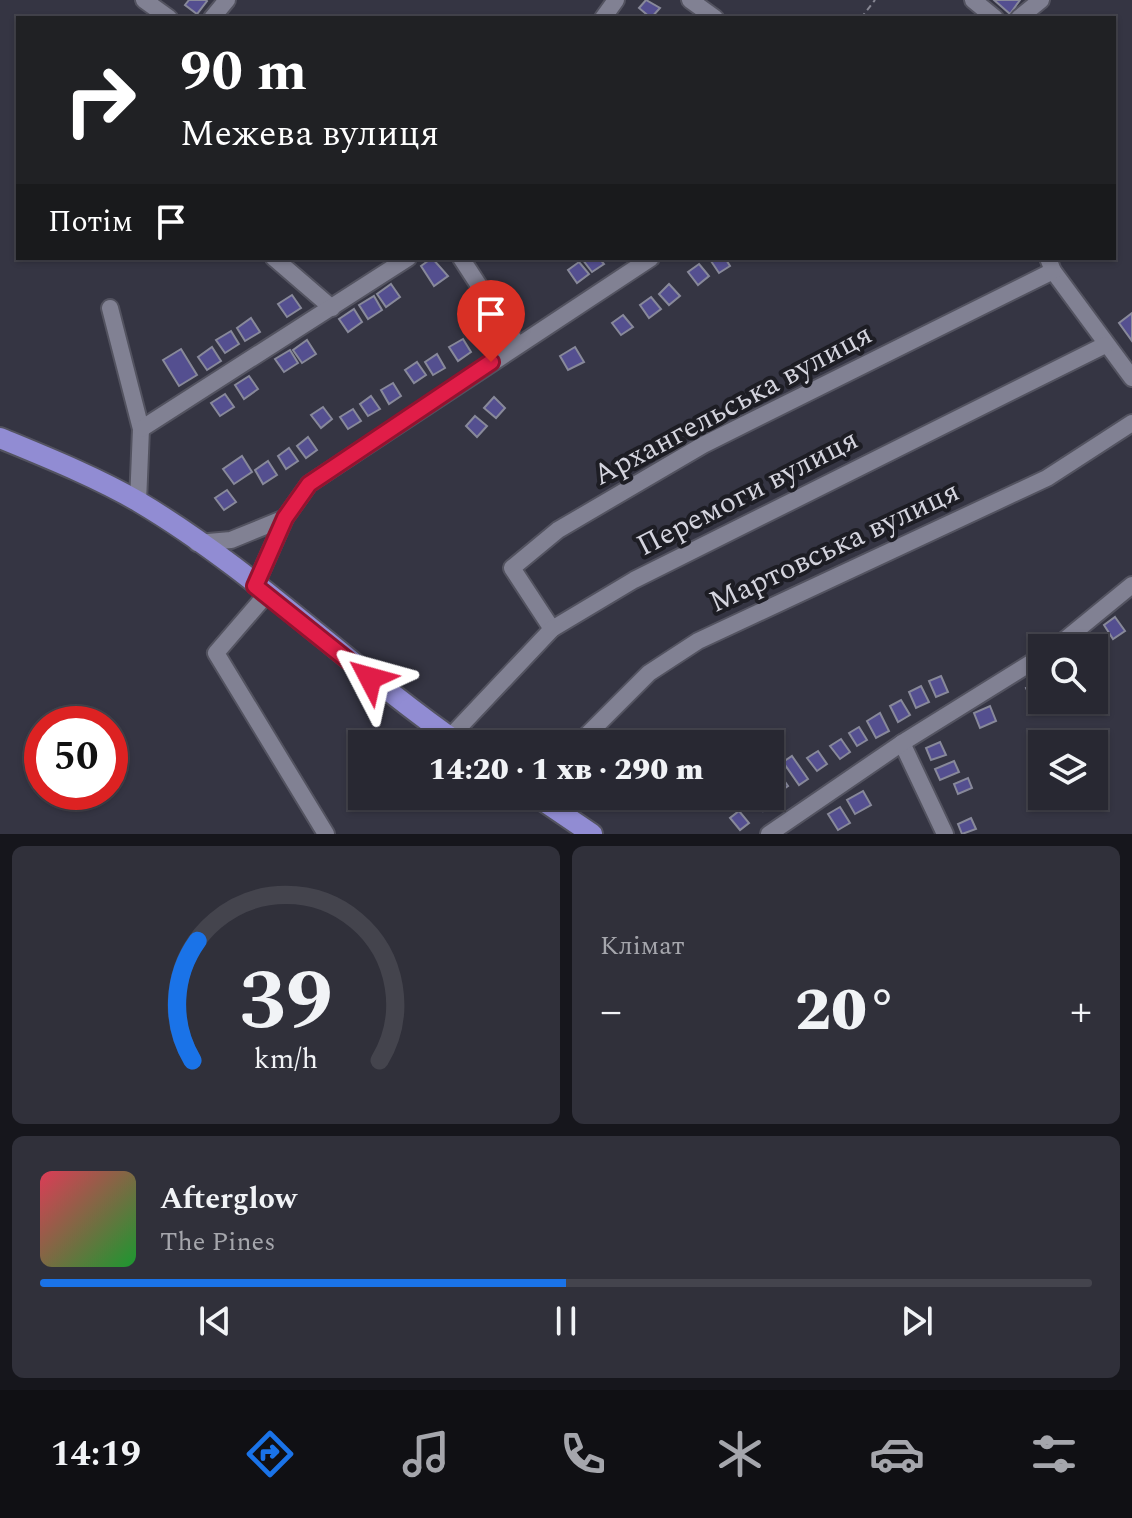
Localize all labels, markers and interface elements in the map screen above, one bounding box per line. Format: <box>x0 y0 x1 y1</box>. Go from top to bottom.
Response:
text: 90 m <box>180 30 307 115</box>
icon: right <box>48 48 152 152</box>
text: Межева вулиця <box>180 107 439 162</box>
text: Потім <box>48 199 133 245</box>
icon: arrive <box>149 200 193 244</box>
pin <box>457 280 525 362</box>
icon: arrive <box>469 292 513 336</box>
street label: Архангельська вулиця <box>584 312 880 498</box>
street label: Перемоги вулиця <box>628 417 866 569</box>
street label: Мартовська вулиця <box>702 469 967 625</box>
map controls <box>1028 634 1108 810</box>
button: search <box>1028 634 1108 714</box>
position arrow <box>328 636 412 720</box>
speed limit sign: 50 <box>24 706 128 810</box>
button: layers <box>1028 730 1108 810</box>
text: 14:20 · 1 хв · 290 m <box>428 747 704 793</box>
text: Клімат <box>600 926 685 966</box>
text: 39 <box>239 939 333 1066</box>
text: 20° <box>795 965 897 1057</box>
text: − <box>600 978 622 1045</box>
text: + <box>1070 978 1092 1045</box>
text: km/h <box>254 1038 318 1081</box>
text: Afterglow <box>160 1176 297 1222</box>
text: The Pines <box>160 1222 275 1262</box>
icon: previous <box>193 1299 237 1343</box>
icon: pause <box>544 1299 588 1343</box>
icon: next <box>895 1299 939 1343</box>
icon: directions <box>242 1426 298 1482</box>
icon: music <box>398 1426 454 1482</box>
icon: phone <box>555 1426 611 1482</box>
icon: climate <box>712 1426 768 1482</box>
icon: car <box>869 1426 925 1482</box>
icon: filters <box>1026 1426 1082 1482</box>
text: 14:19 <box>50 1427 141 1482</box>

